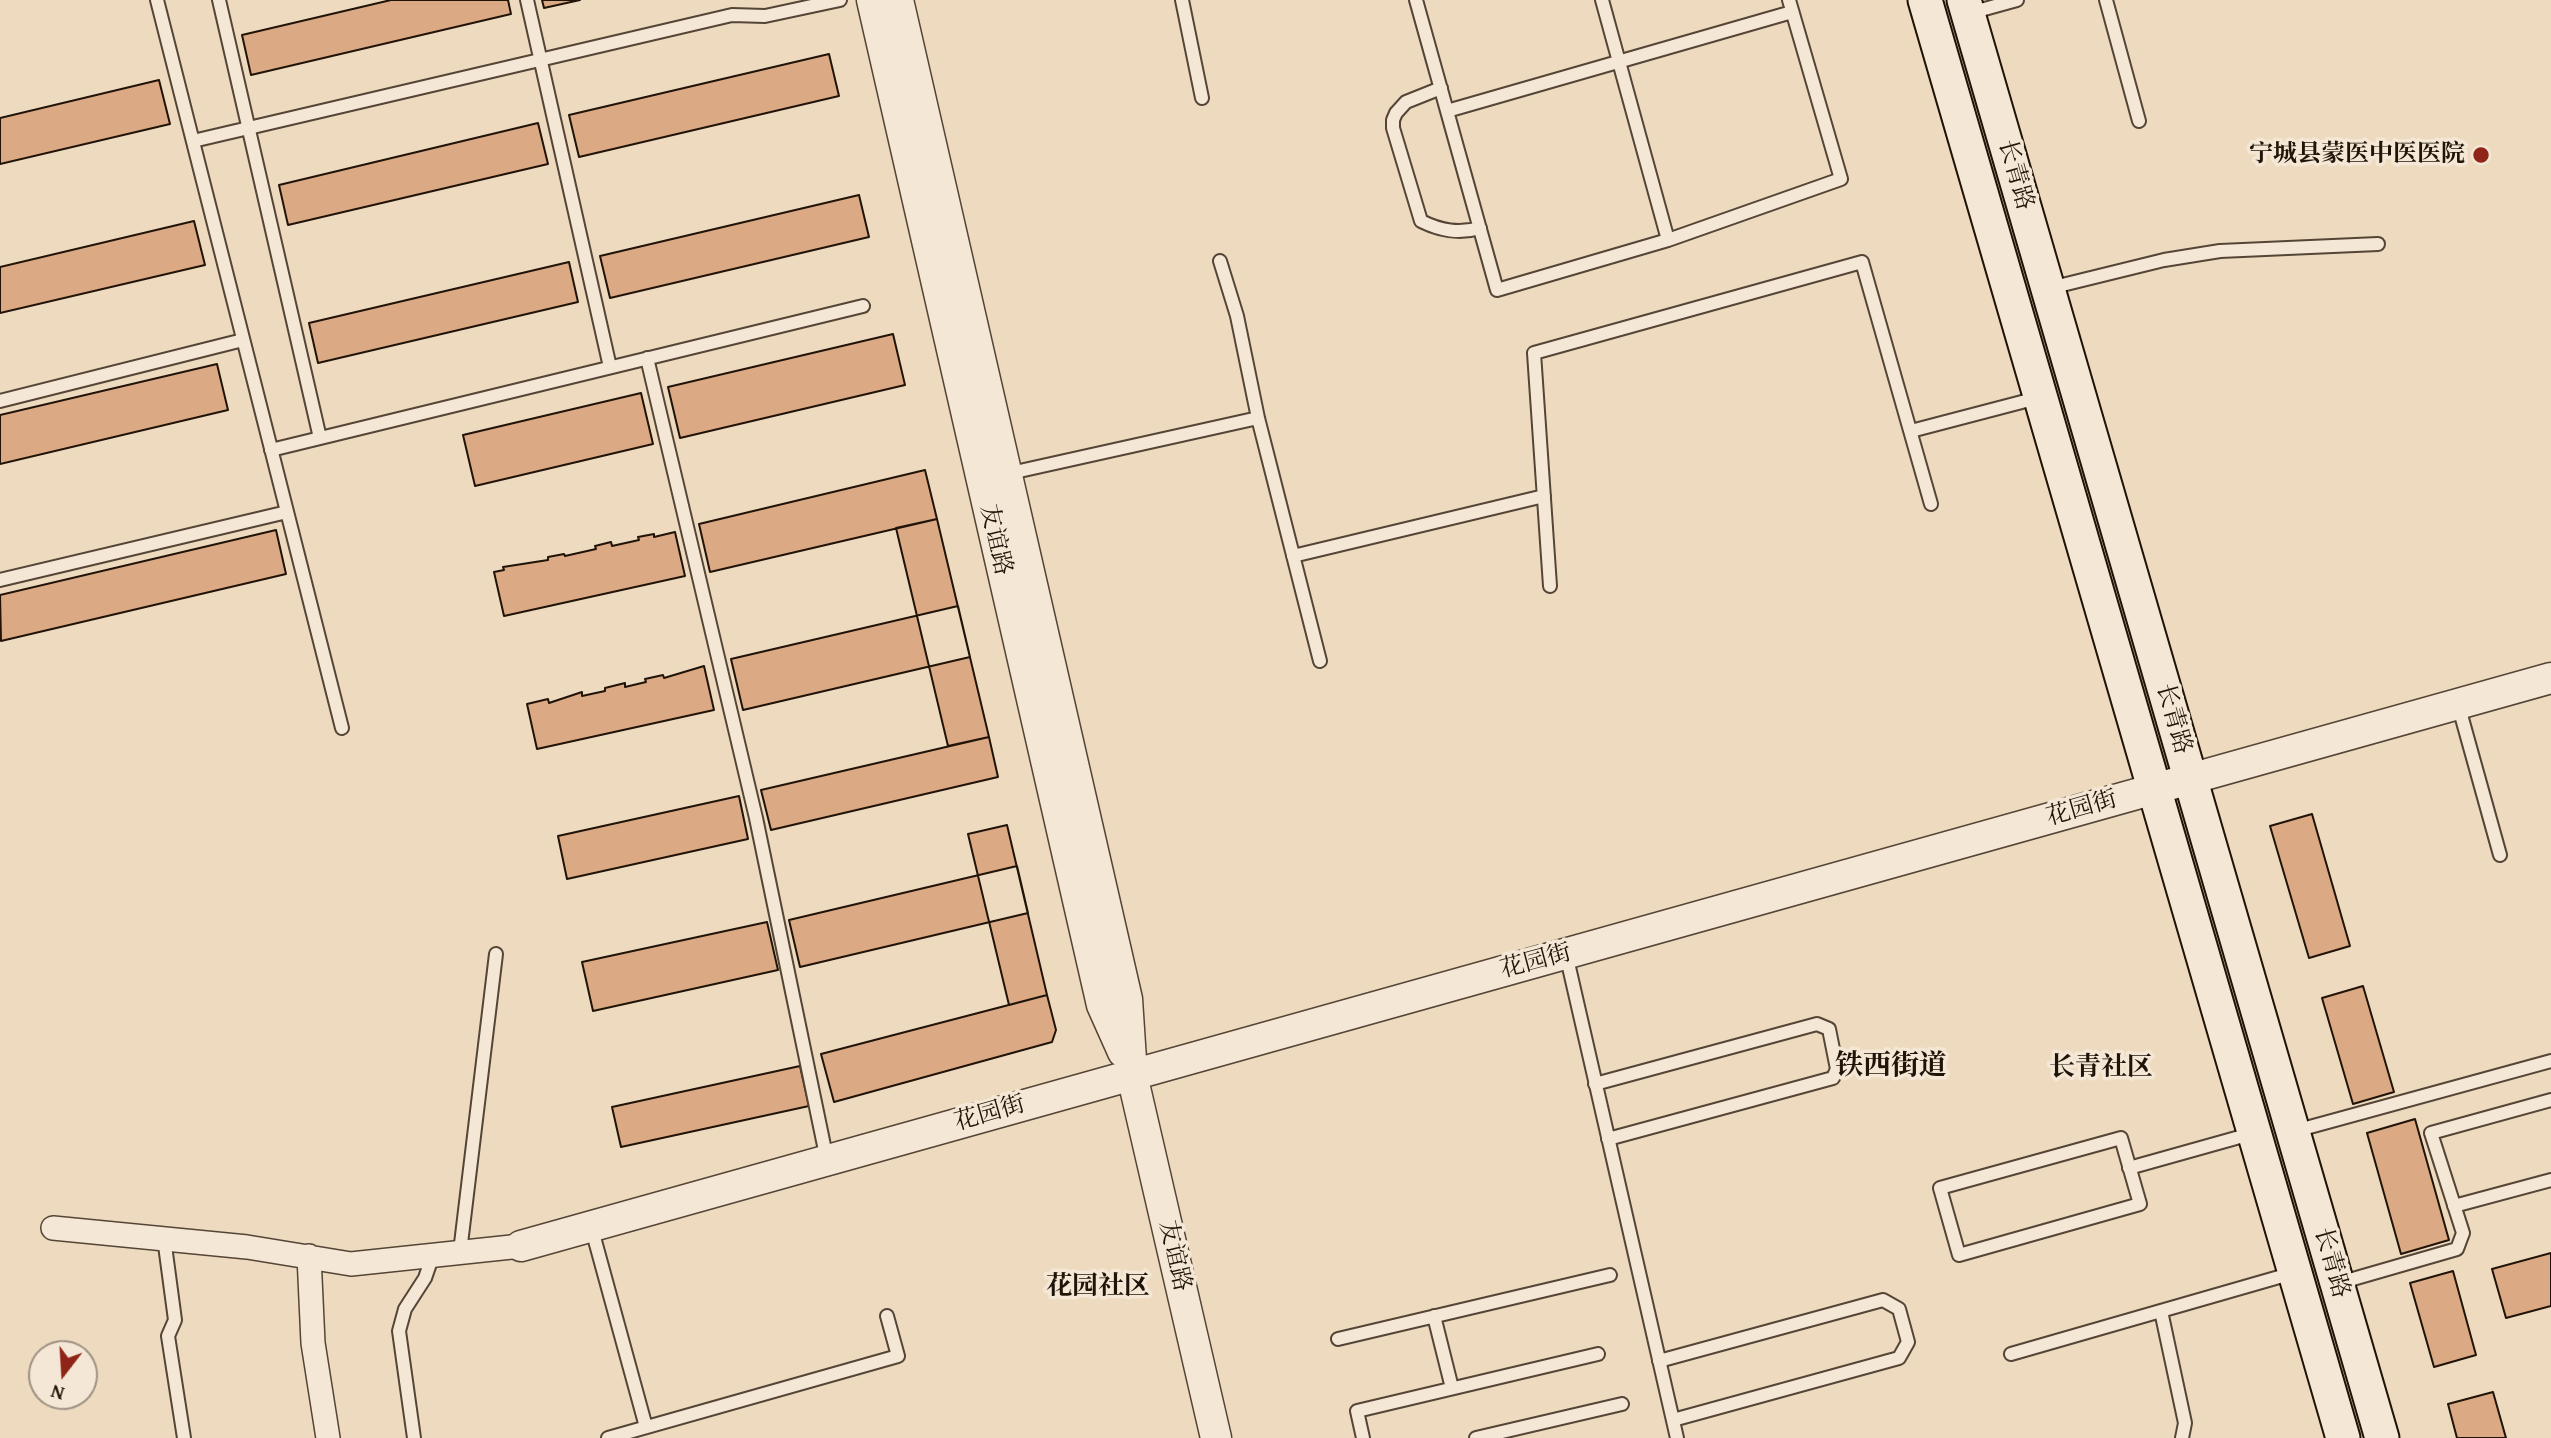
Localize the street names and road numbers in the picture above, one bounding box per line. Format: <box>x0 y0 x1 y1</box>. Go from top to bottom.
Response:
street label: 长青路 <box>1991 136 2039 214</box>
street label: 友谊路 <box>973 502 1017 578</box>
street label: 长青路 <box>2149 680 2197 758</box>
street label: 花园街 <box>2043 785 2121 833</box>
street label: 花园街 <box>1497 939 1575 985</box>
street label: 花园街 <box>951 1090 1029 1138</box>
street label: 友谊路 <box>1152 1218 1196 1294</box>
street label: 长青路 <box>2307 1224 2355 1302</box>

